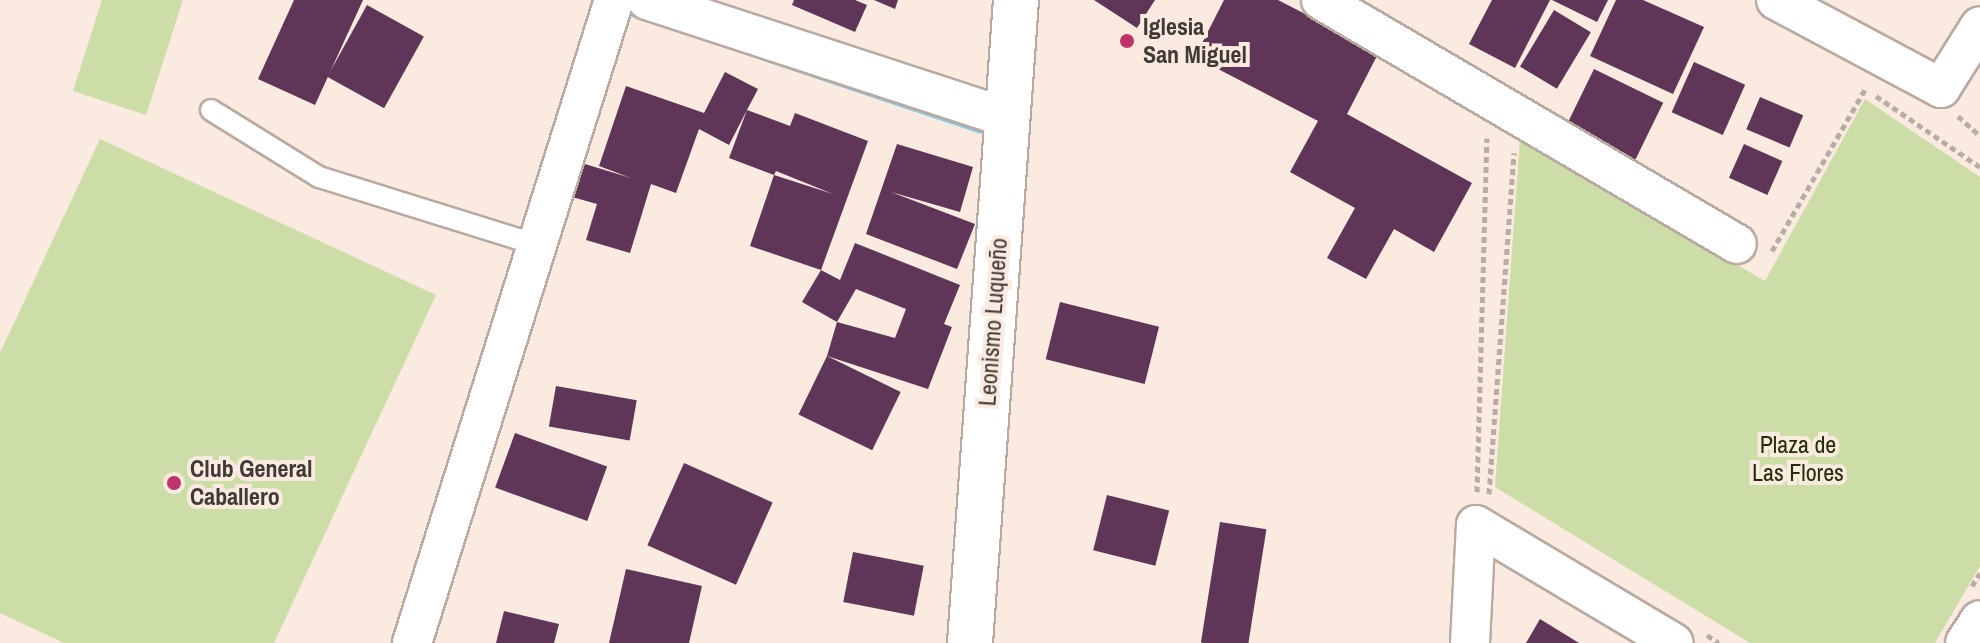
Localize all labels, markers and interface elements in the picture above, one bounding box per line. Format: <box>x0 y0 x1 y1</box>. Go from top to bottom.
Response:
place label: Iglesia San Miguel <box>1143 13 1247 69</box>
marker: Iglesia San Miguel <box>1118 32 1136 50</box>
street label: Leonismo Luqueño <box>973 237 1013 407</box>
park label: Plaza de Las Flores <box>1752 431 1844 487</box>
place label: Club General Caballero <box>190 455 312 511</box>
marker: Club General Caballero <box>165 474 183 492</box>

